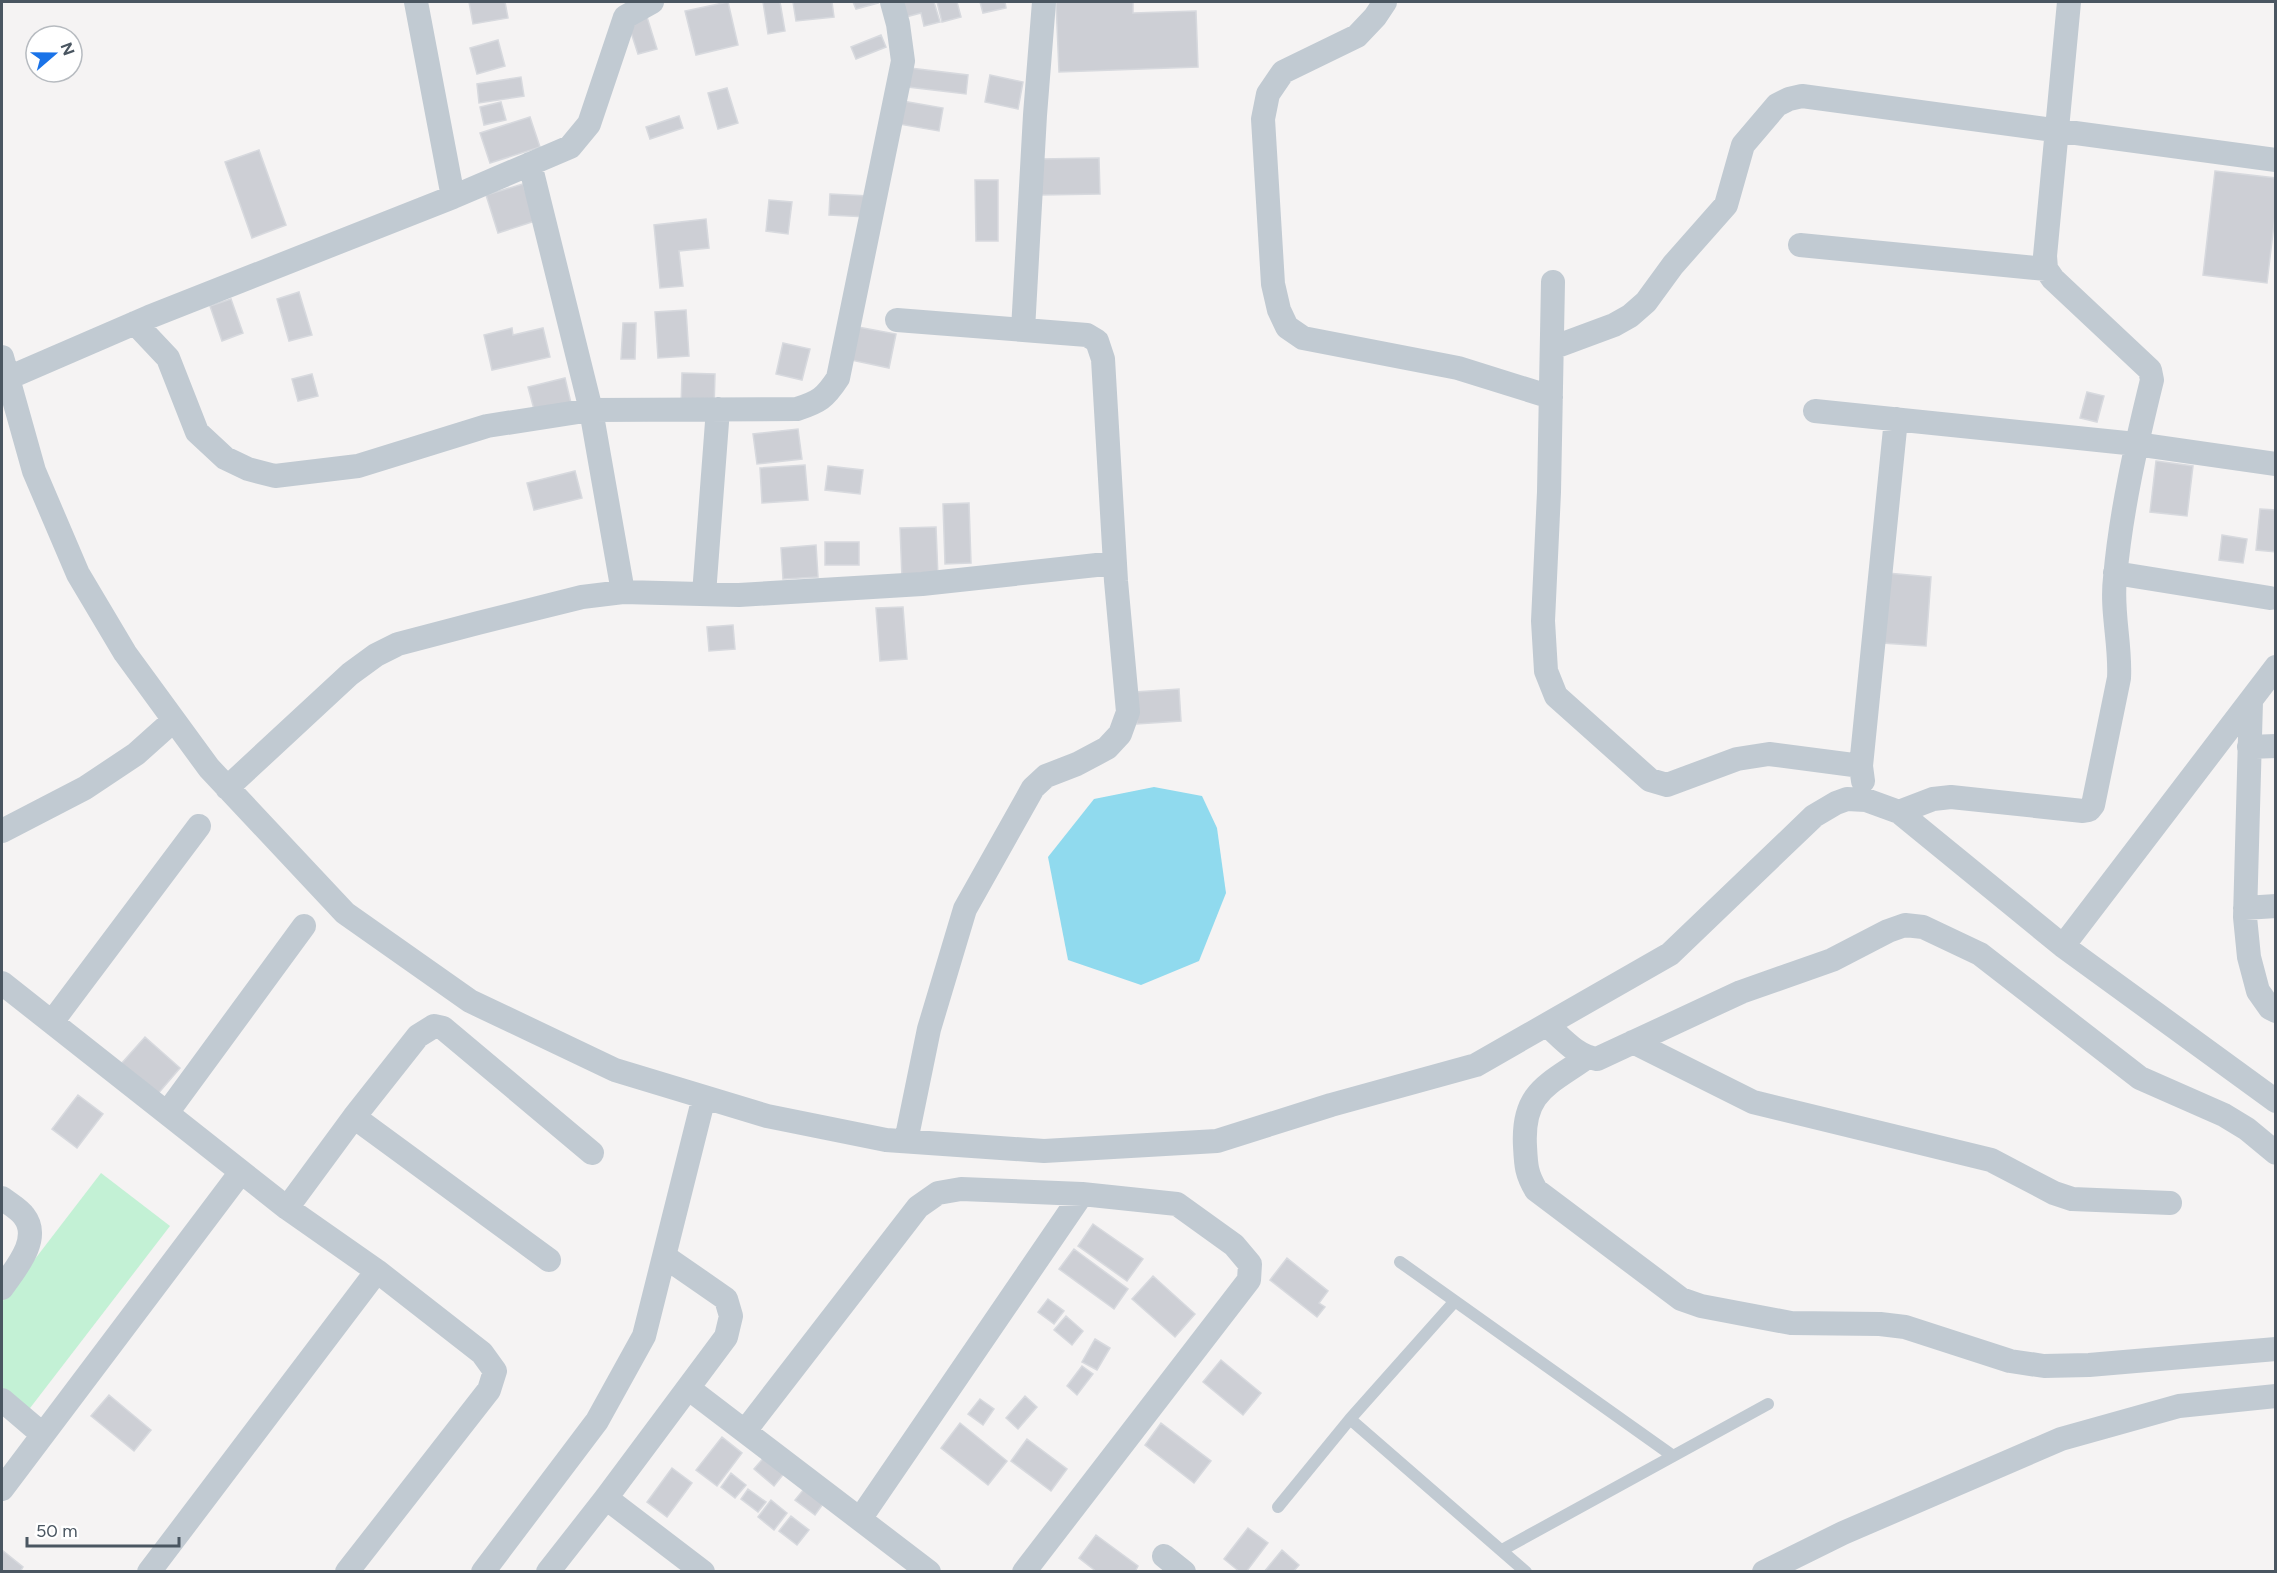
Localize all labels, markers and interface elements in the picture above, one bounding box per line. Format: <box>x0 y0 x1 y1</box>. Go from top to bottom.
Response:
north arrow <box>24 24 84 84</box>
text: N <box>57 40 79 58</box>
scale bar <box>27 1510 178 1548</box>
text: 50 m <box>36 1520 78 1542</box>

